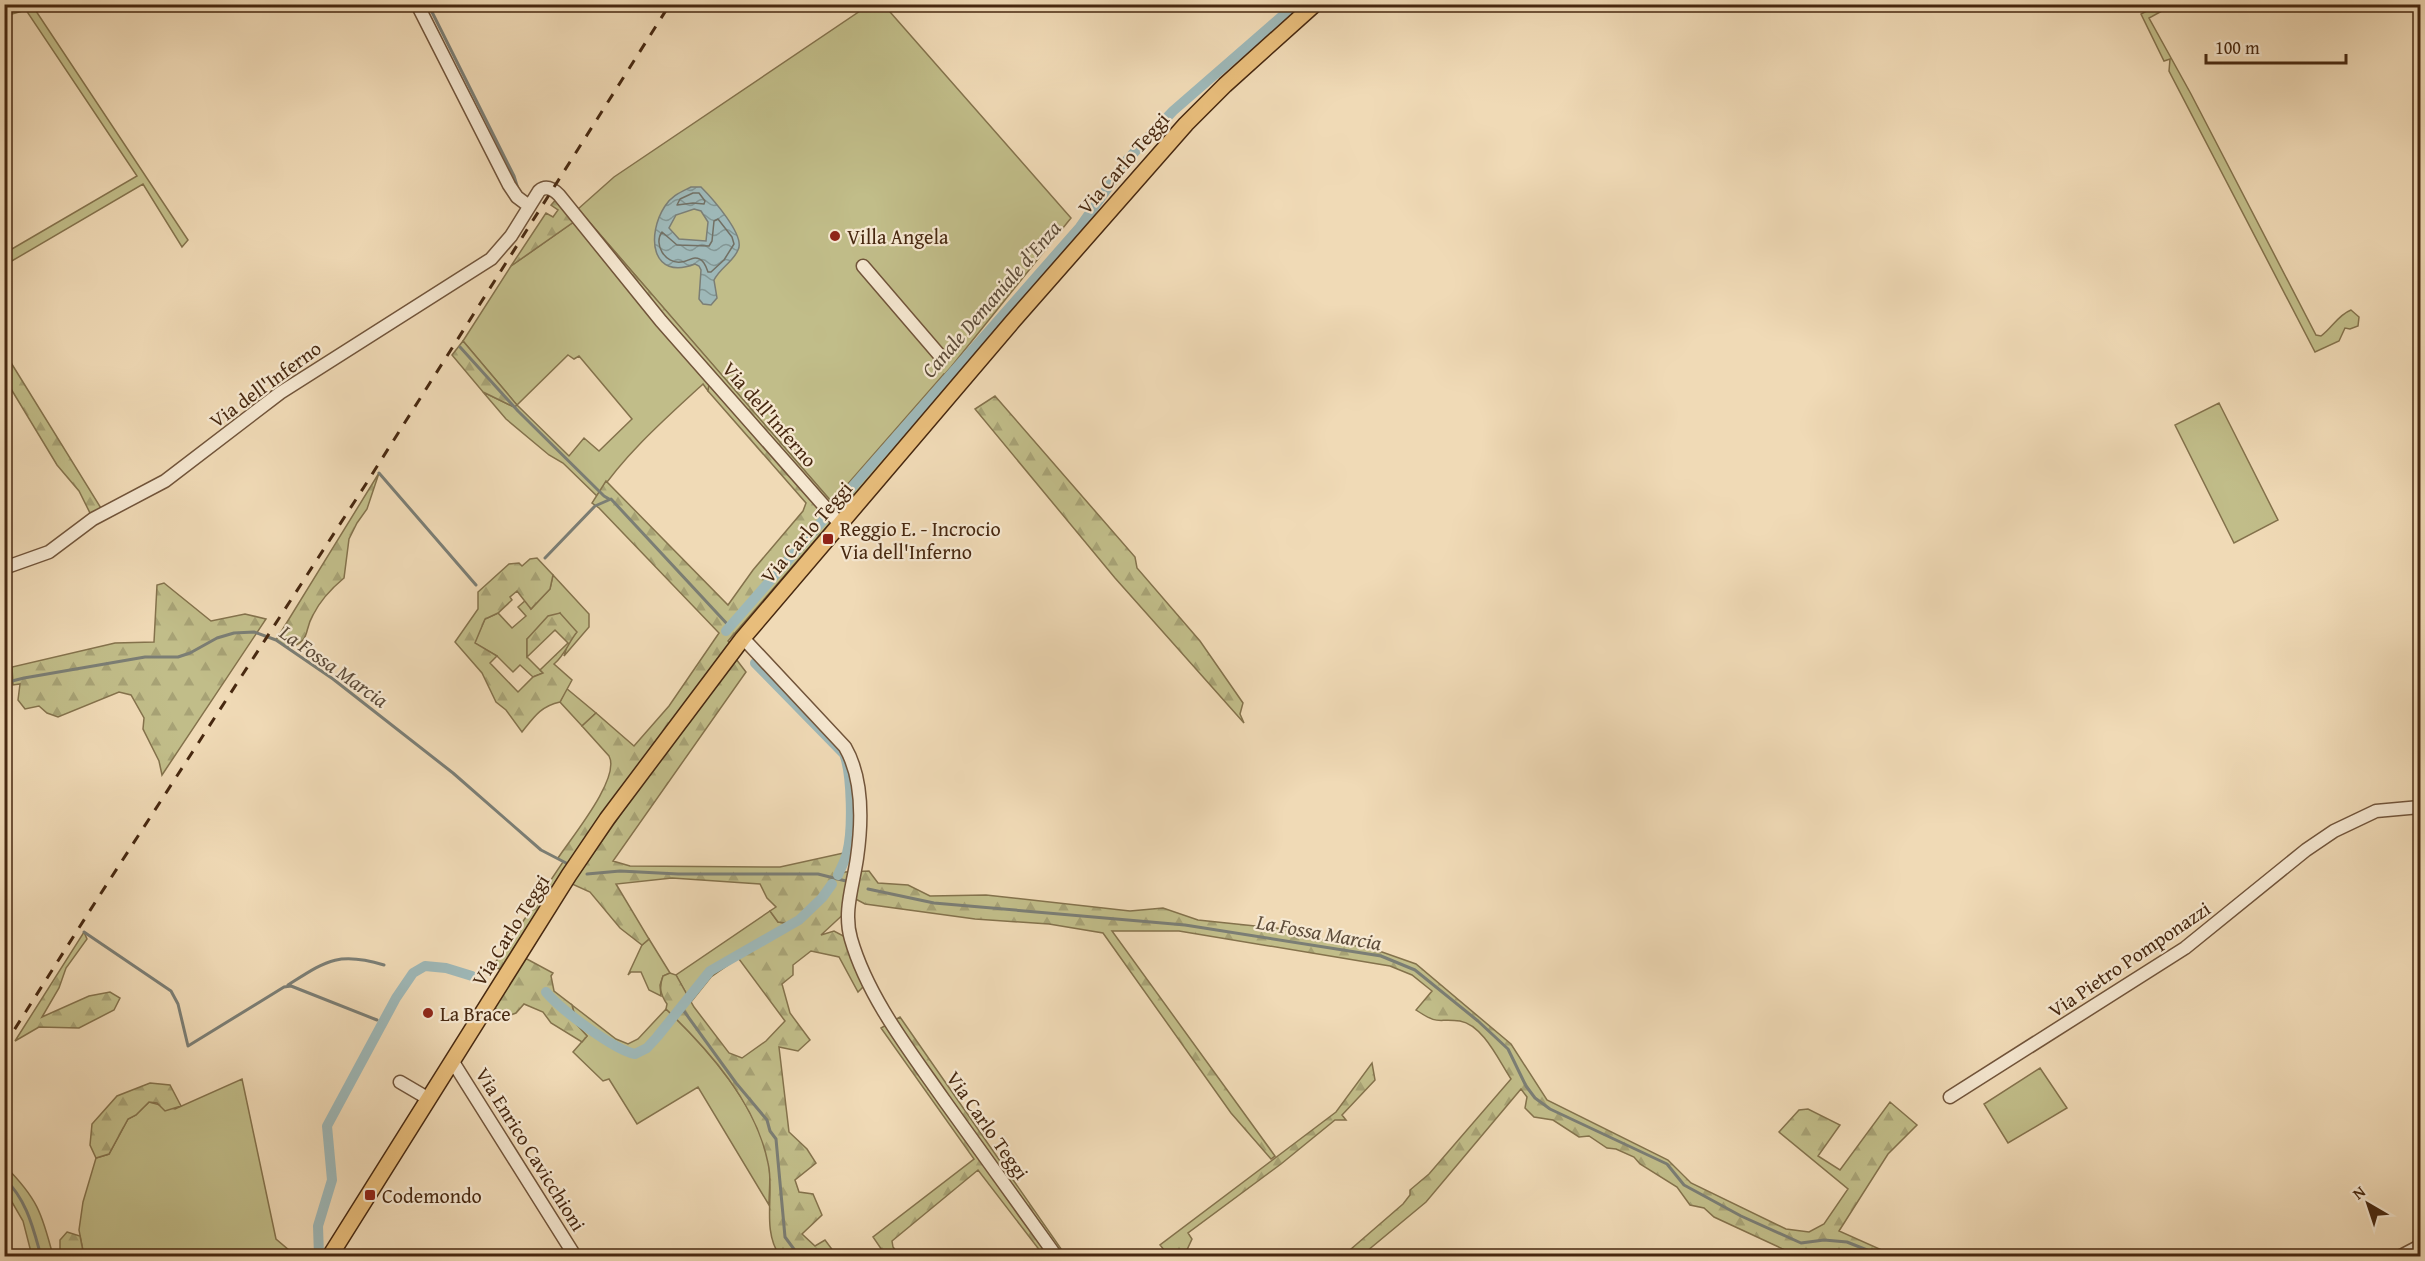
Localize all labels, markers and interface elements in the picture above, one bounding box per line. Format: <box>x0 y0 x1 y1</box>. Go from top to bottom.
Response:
scale bar <box>2206 27 2346 65</box>
text: 100 m <box>2215 34 2260 61</box>
street label: Via Carlo Teggi <box>1070 105 1176 220</box>
water label: Canale Demaniale d'Enza <box>914 213 1068 385</box>
place label: Villa Angela <box>847 222 949 251</box>
marker: Villa Angela <box>828 229 842 243</box>
street label: Via dell'Inferno <box>203 334 327 434</box>
street label: Via dell'Inferno <box>716 355 824 473</box>
street label: Via Carlo Teggi <box>753 474 859 589</box>
place label: Reggio E. - Incrocio Via dell'Inferno <box>840 514 1001 566</box>
marker: Reggio E. - Incrocio Via dell'Inferno <box>821 532 835 546</box>
water label: La Fossa Marcia <box>272 616 395 715</box>
street label: Via Carlo Teggi <box>464 868 556 991</box>
street label: Via Pietro Pomponazzi <box>2042 894 2216 1024</box>
water label: La Fossa Marcia <box>1253 906 1384 958</box>
place label: La Brace <box>440 999 511 1028</box>
marker: La Brace <box>421 1006 435 1020</box>
street label: Via Enrico Cavicchioni <box>469 1062 593 1237</box>
street label: Via Carlo Teggi <box>940 1065 1036 1186</box>
north arrow <box>2338 1174 2398 1234</box>
text: N <box>2347 1179 2371 1205</box>
place label: Codemondo <box>382 1181 482 1210</box>
marker: Codemondo <box>363 1188 377 1202</box>

